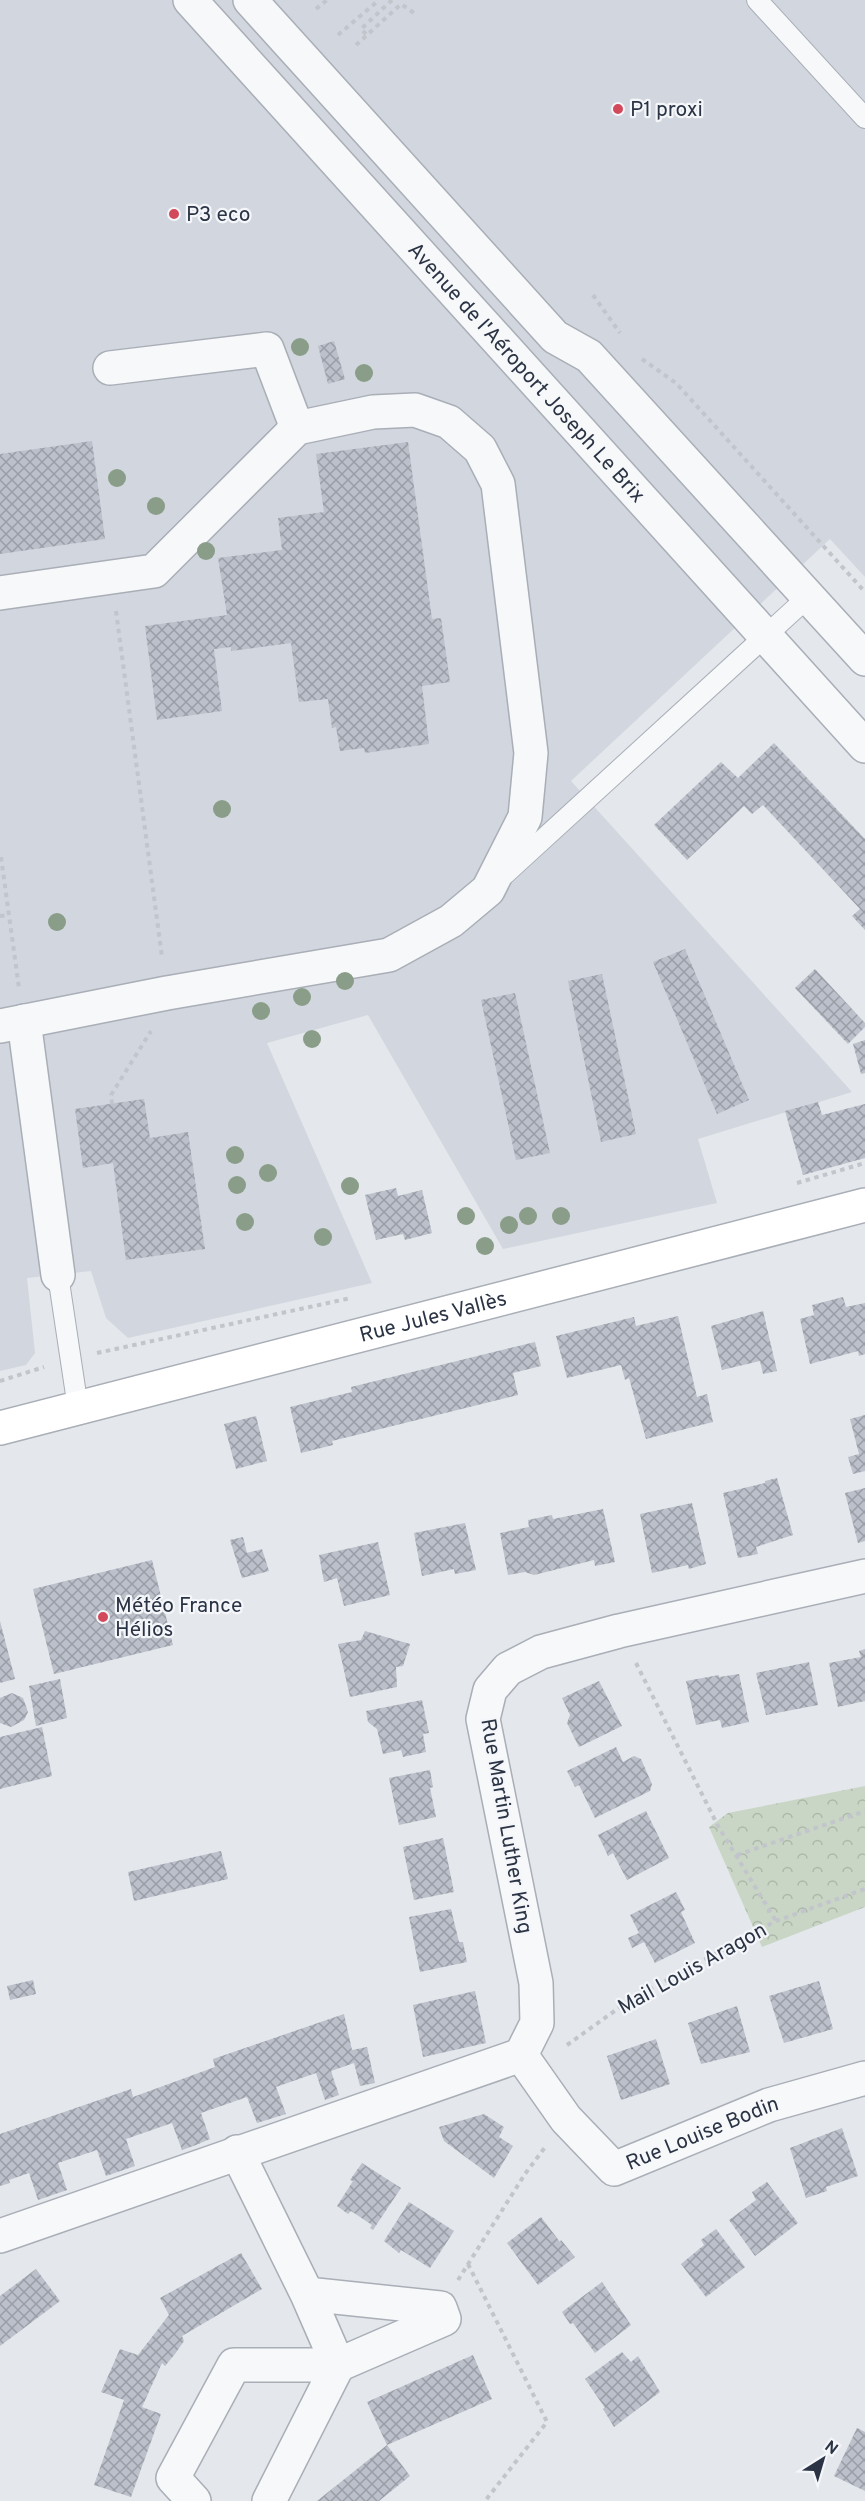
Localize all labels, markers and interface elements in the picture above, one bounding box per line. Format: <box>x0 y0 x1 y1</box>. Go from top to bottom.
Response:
place label: P1 proxi <box>630 97 703 124</box>
marker: P1 proxi <box>611 102 625 116</box>
place label: P3 eco <box>186 202 250 229</box>
marker: P3 eco <box>167 207 181 221</box>
street label: Avenue de l'Aéroport Joseph Le Brix <box>401 237 651 509</box>
street label: Rue Jules Vallès <box>357 1286 510 1350</box>
place label: Météo France Hélios <box>115 1593 242 1644</box>
marker: Météo France Hélios <box>96 1610 110 1624</box>
street label: Rue Martin Luther King <box>473 1716 538 1936</box>
street label: Mail Louis Aragon <box>614 1917 772 2021</box>
street label: Rue Louise Bodin <box>622 2091 782 2178</box>
north arrow <box>793 2429 853 2489</box>
text: N <box>820 2437 841 2460</box>

